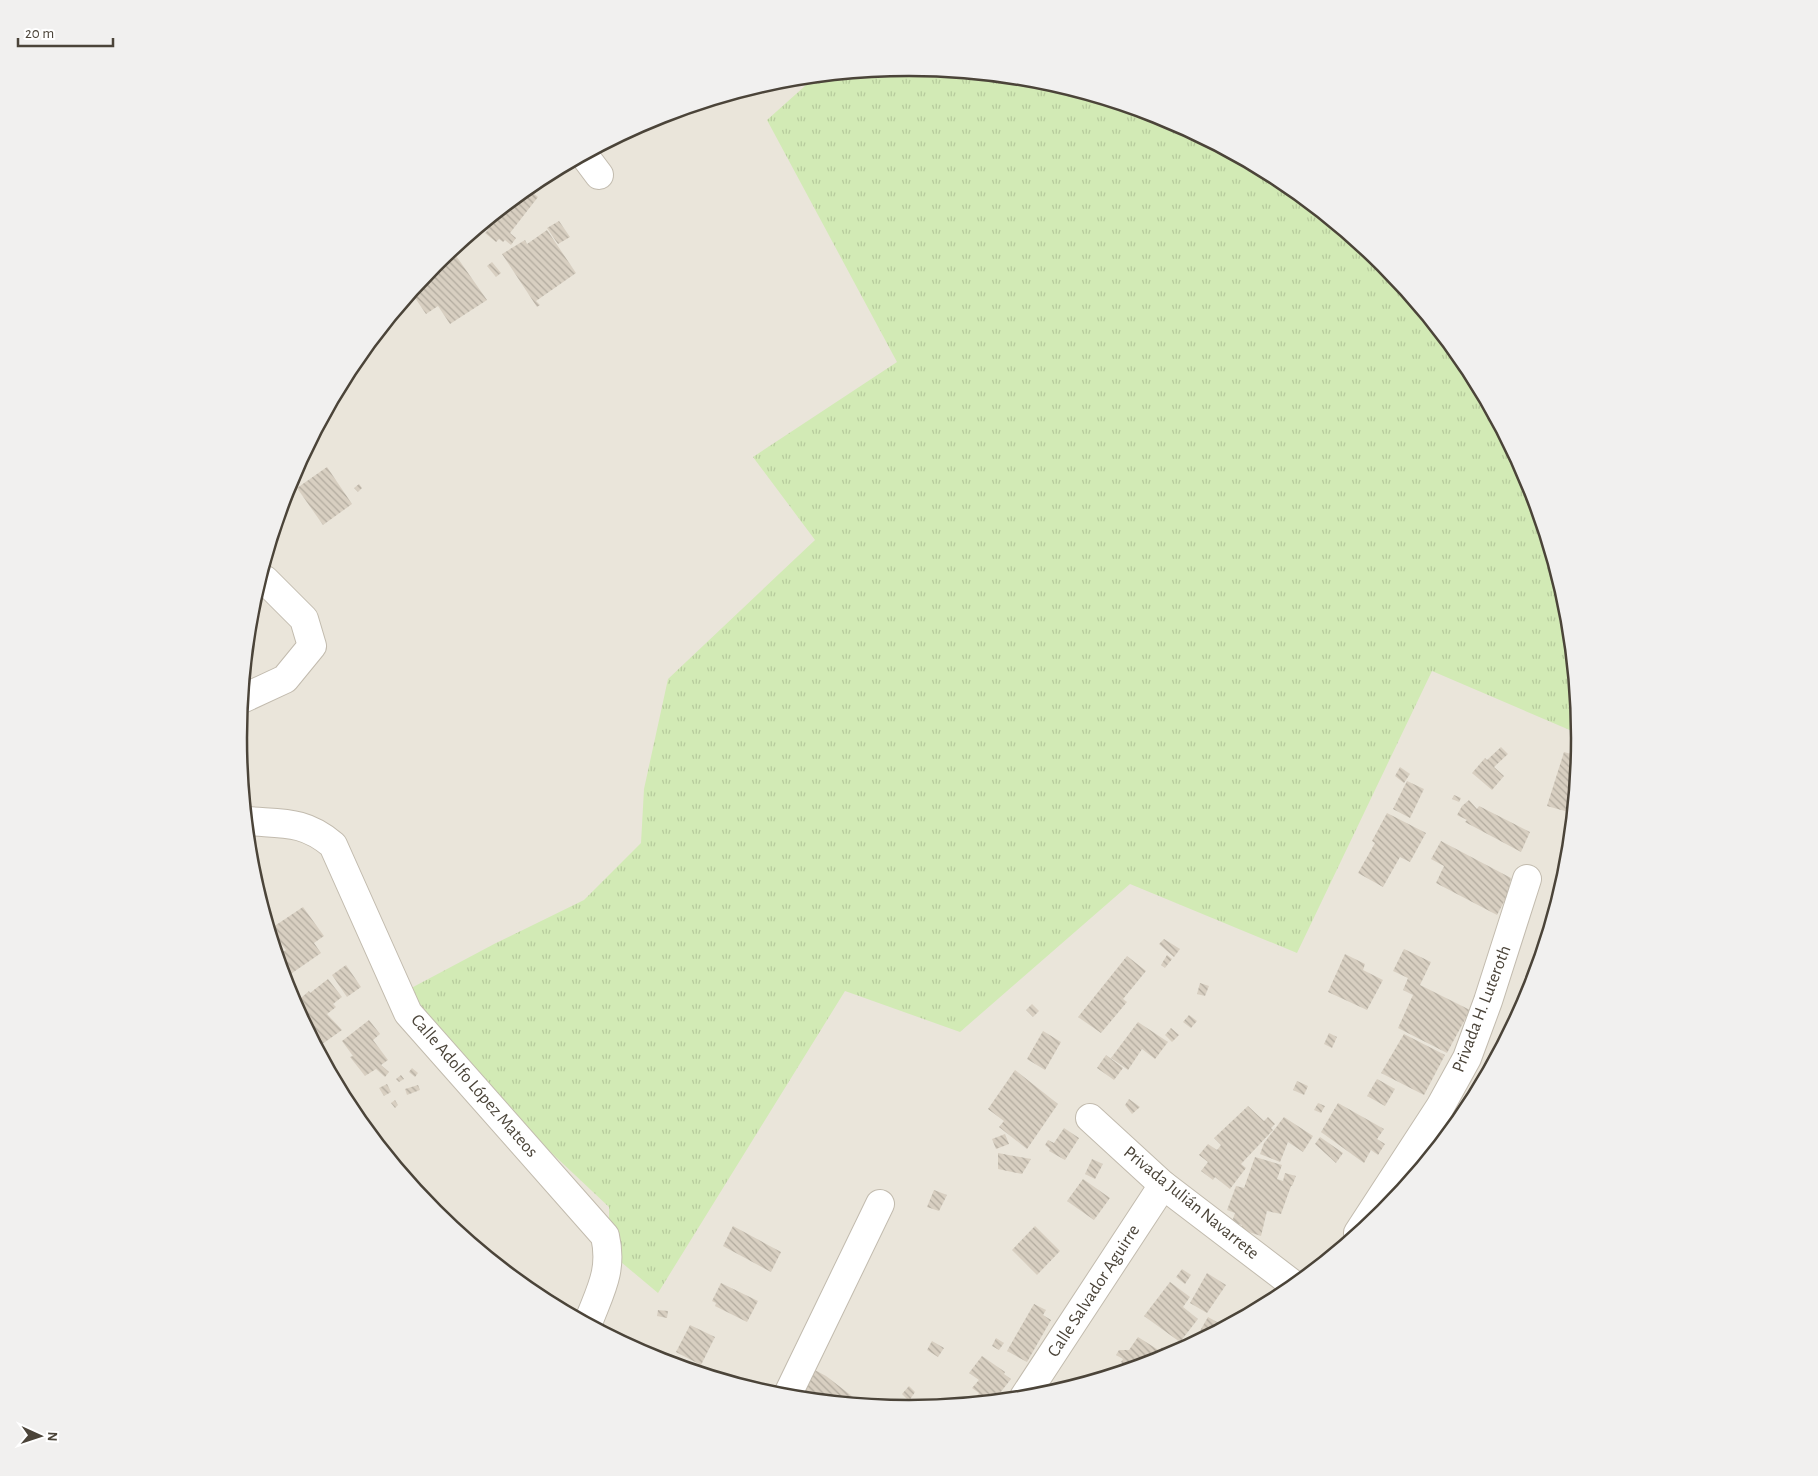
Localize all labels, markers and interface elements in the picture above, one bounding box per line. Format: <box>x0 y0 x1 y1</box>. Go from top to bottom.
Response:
scale bar <box>18 15 112 47</box>
text: 20 m <box>25 26 54 41</box>
street label: Privada H. Luteroth <box>1449 943 1515 1075</box>
street label: Calle Adolfo López Mateos <box>407 1011 541 1161</box>
street label: Privada Julián Navarrete <box>1120 1143 1262 1263</box>
street label: Calle Salvador Aguirre <box>1045 1222 1143 1360</box>
north arrow <box>15 1411 65 1461</box>
text: N <box>45 1431 59 1442</box>

